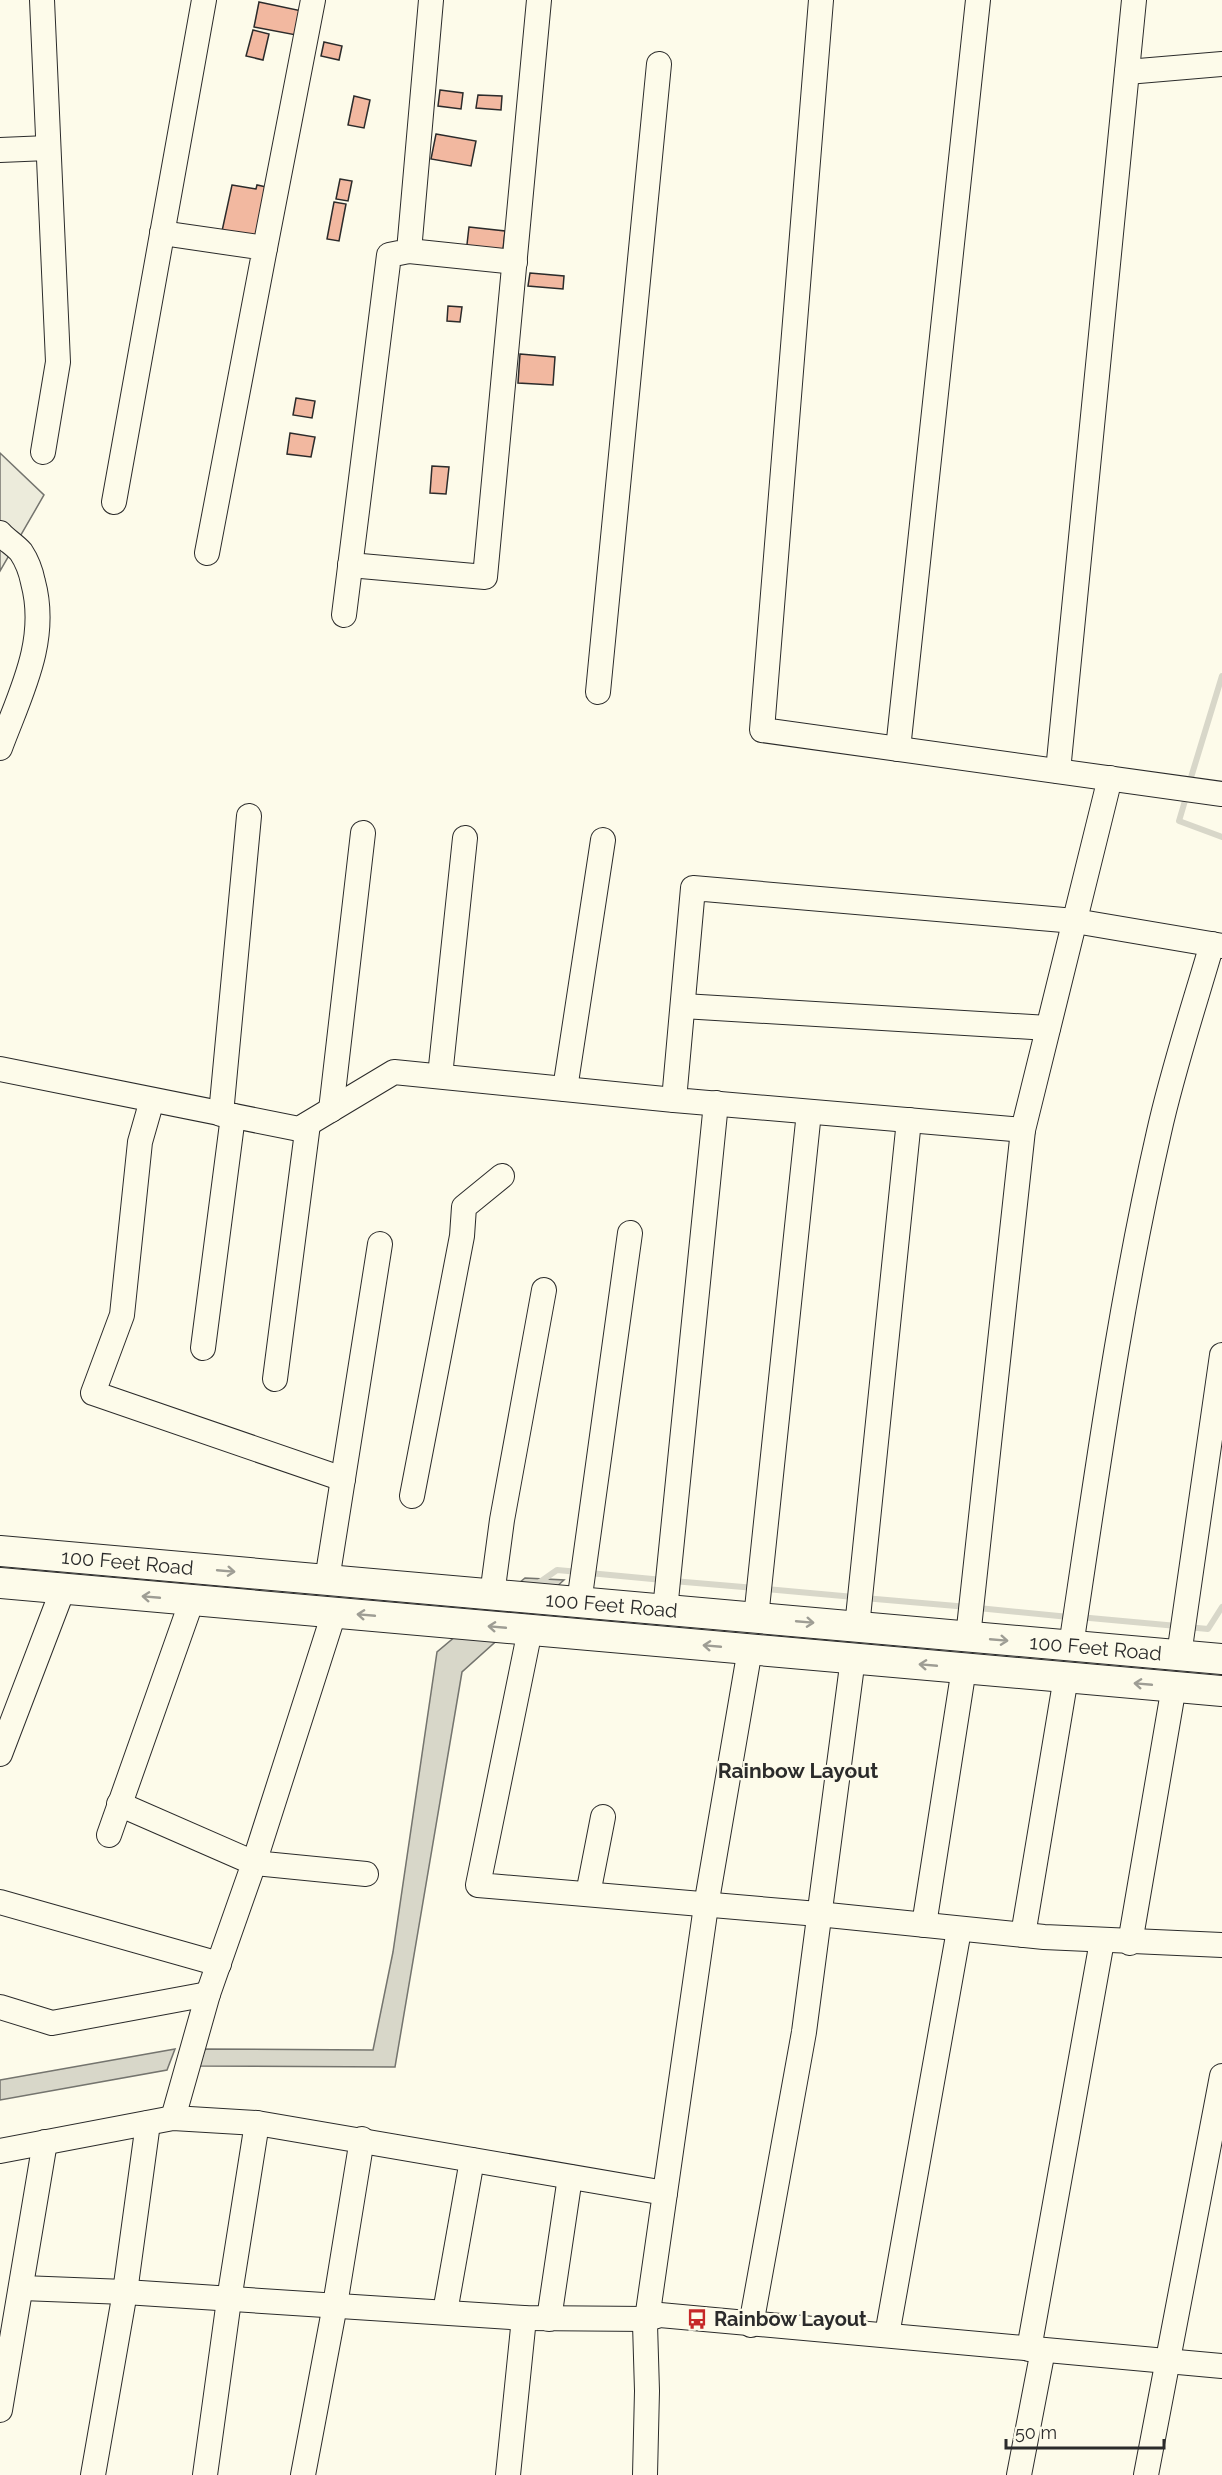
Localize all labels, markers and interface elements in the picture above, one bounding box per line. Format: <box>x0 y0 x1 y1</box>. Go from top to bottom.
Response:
street label: 100 Feet Road <box>60 1544 195 1580</box>
one-way arrow <box>215 1566 235 1577</box>
street label: 100 Feet Road <box>545 1587 679 1623</box>
one-way arrow <box>142 1591 162 1602</box>
one-way arrow <box>357 1610 377 1621</box>
one-way arrow <box>794 1617 814 1628</box>
one-way arrow <box>487 1621 507 1632</box>
street label: 100 Feet Road <box>1029 1630 1163 1666</box>
one-way arrow <box>989 1634 1008 1645</box>
one-way arrow <box>703 1640 723 1651</box>
one-way arrow <box>918 1659 938 1670</box>
one-way arrow <box>1133 1678 1153 1689</box>
district label: Rainbow Layout <box>718 1758 878 1783</box>
bus stop icon: Rainbow Layout <box>685 2307 709 2331</box>
place label: Rainbow Layout <box>714 2307 867 2331</box>
scale bar <box>1006 2412 1164 2450</box>
text: 50 m <box>1015 2422 1057 2443</box>

